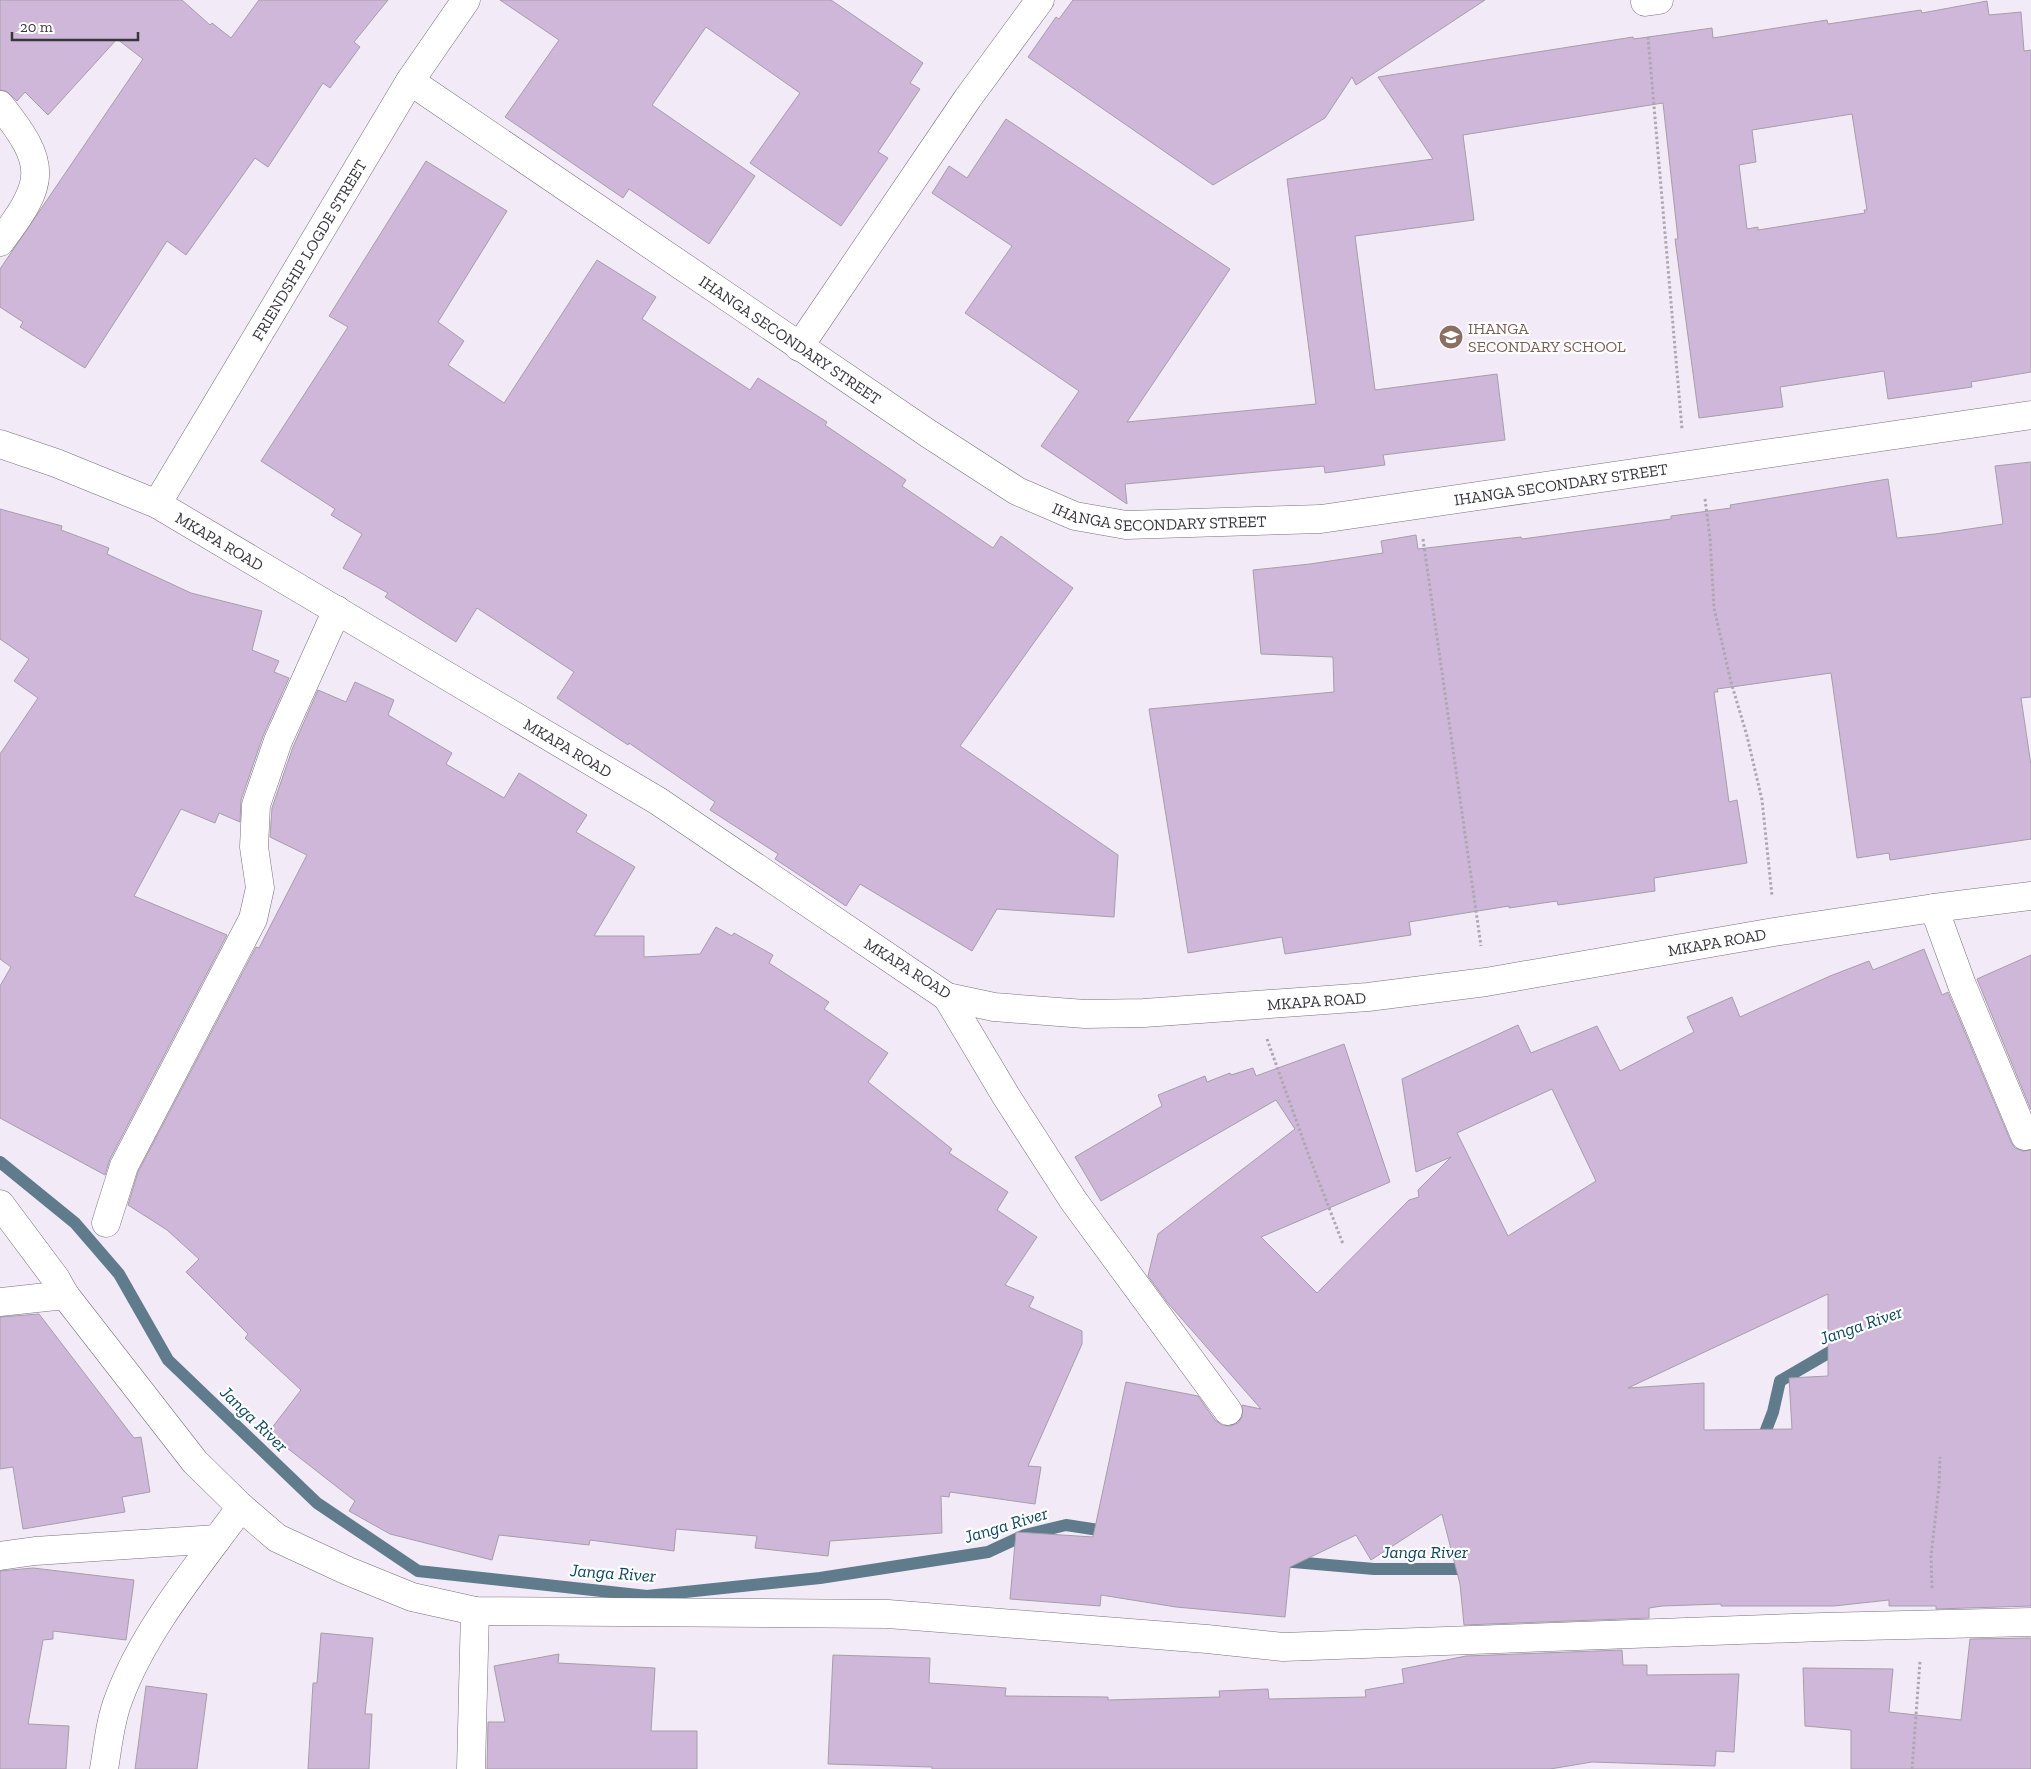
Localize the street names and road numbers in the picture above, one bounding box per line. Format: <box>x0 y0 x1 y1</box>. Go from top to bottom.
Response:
street label: FRIENDSHIP LOGDE STREET <box>248 156 371 344</box>
street label: IHANGA SECONDARY STREET <box>695 272 885 409</box>
street label: IHANGA SECONDARY STREET <box>1453 459 1669 509</box>
street label: IHANGA SECONDARY STREET <box>1049 498 1267 535</box>
street label: MKAPA ROAD <box>172 508 267 575</box>
street label: MKAPA ROAD <box>520 715 615 782</box>
street label: MKAPA ROAD <box>1667 925 1768 960</box>
street label: MKAPA ROAD <box>861 934 955 1003</box>
street label: MKAPA ROAD <box>1266 988 1367 1014</box>

